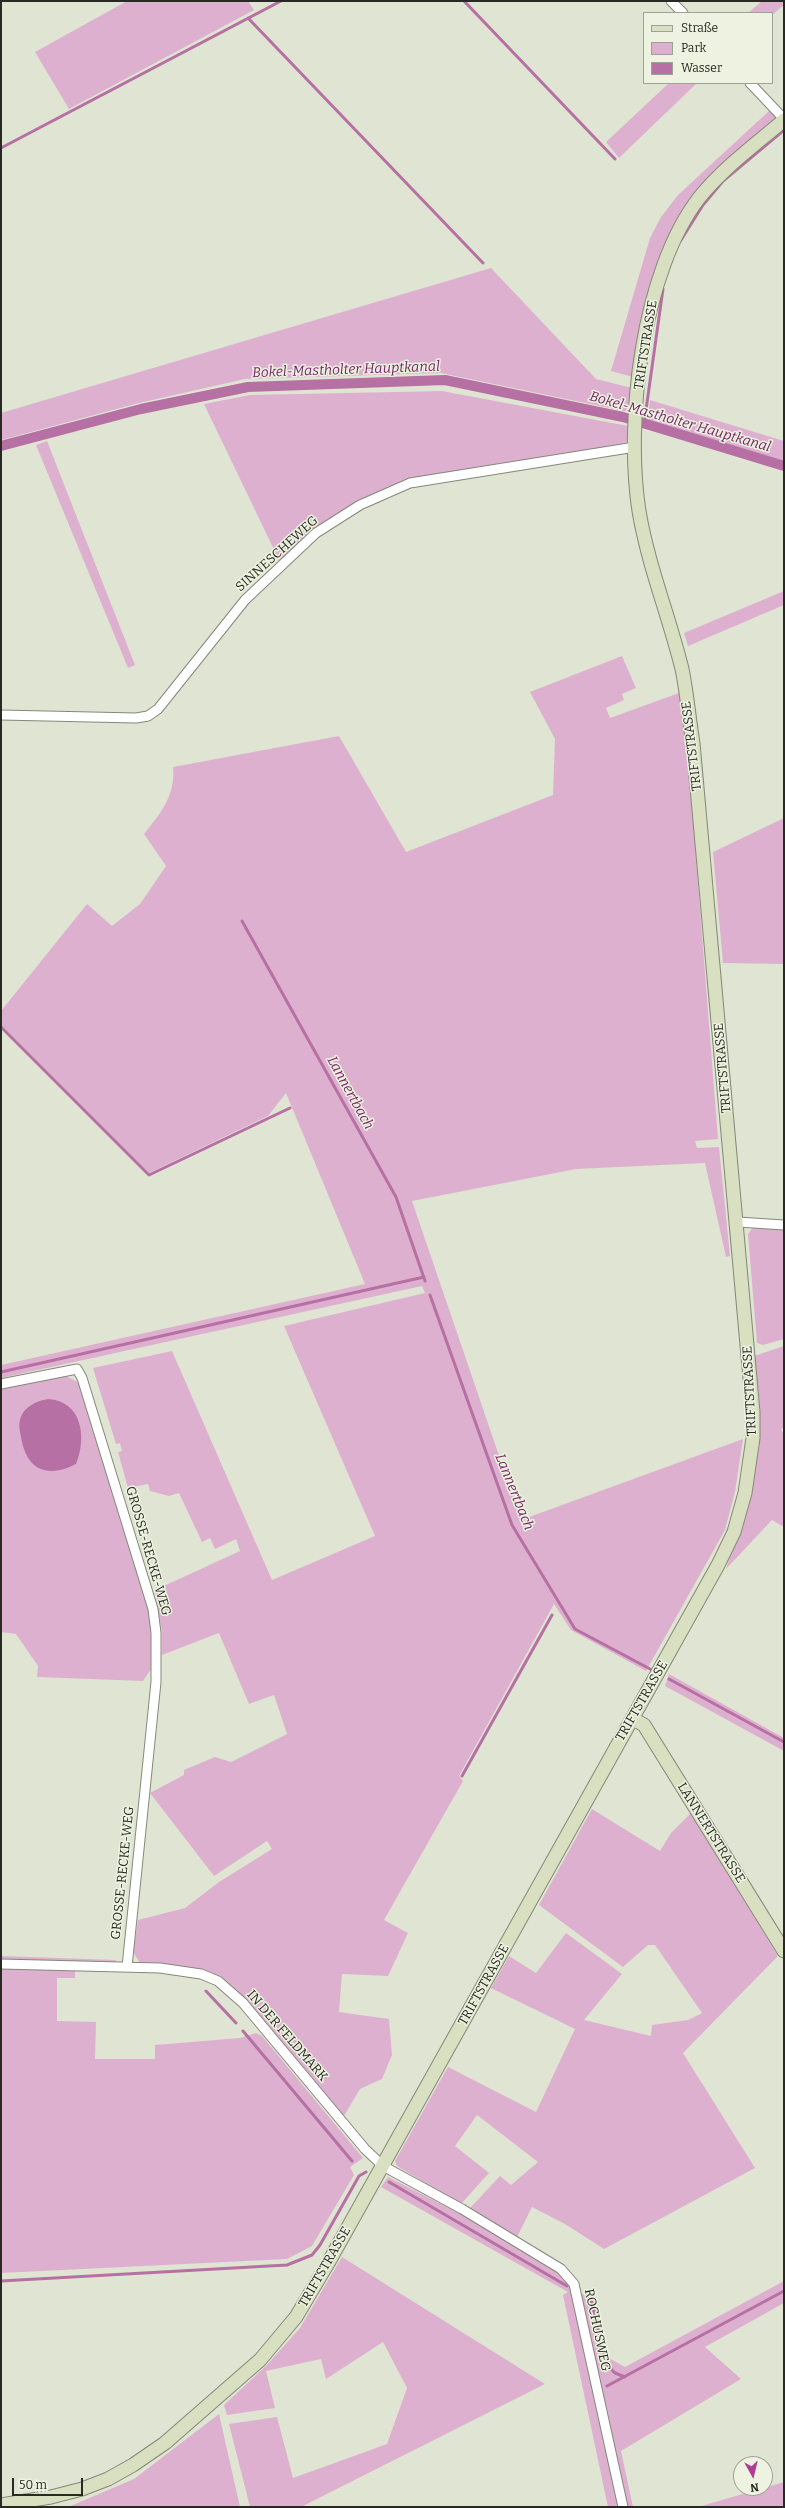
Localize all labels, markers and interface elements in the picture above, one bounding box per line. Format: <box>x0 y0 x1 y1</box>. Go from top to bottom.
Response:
legend <box>643 12 773 84</box>
text: Straße <box>681 21 718 35</box>
text: Park <box>681 41 706 55</box>
text: Wasser <box>681 61 722 75</box>
street label: TRIFTSTRASSE <box>631 299 661 391</box>
water label: Bokel-Mastholter Hauptkanal <box>252 358 440 382</box>
water label: Bokel-Mastholter Hauptkanal <box>587 388 773 456</box>
street label: SINNESCHEWEG <box>233 513 321 595</box>
street label: TRIFTSTRASSE <box>679 700 705 792</box>
street label: TRIFTSTRASSE <box>711 1022 735 1114</box>
water label: Lannertbach <box>323 1054 377 1132</box>
street label: TRIFTSTRASSE <box>740 1345 760 1437</box>
water label: Lannertbach <box>491 1451 537 1533</box>
street label: GROSSE-RECKE-WEG <box>122 1485 174 1617</box>
street label: TRIFTSTRASSE <box>613 1658 671 1744</box>
street label: LANNERTSTRASSE <box>674 1780 748 1886</box>
street label: GROSSE-RECKE-WEG <box>108 1806 138 1940</box>
street label: TRIFTSTRASSE <box>455 1942 513 2028</box>
street label: IN DER FELDMARK <box>243 1987 331 2085</box>
street label: TRIFTSTRASSE <box>296 2224 354 2310</box>
street label: ROCHUSWEG <box>581 2287 613 2373</box>
north arrow <box>733 2456 773 2496</box>
scale bar <box>14 2470 85 2496</box>
text: 50 m <box>19 2478 47 2492</box>
text: N <box>749 2480 760 2494</box>

